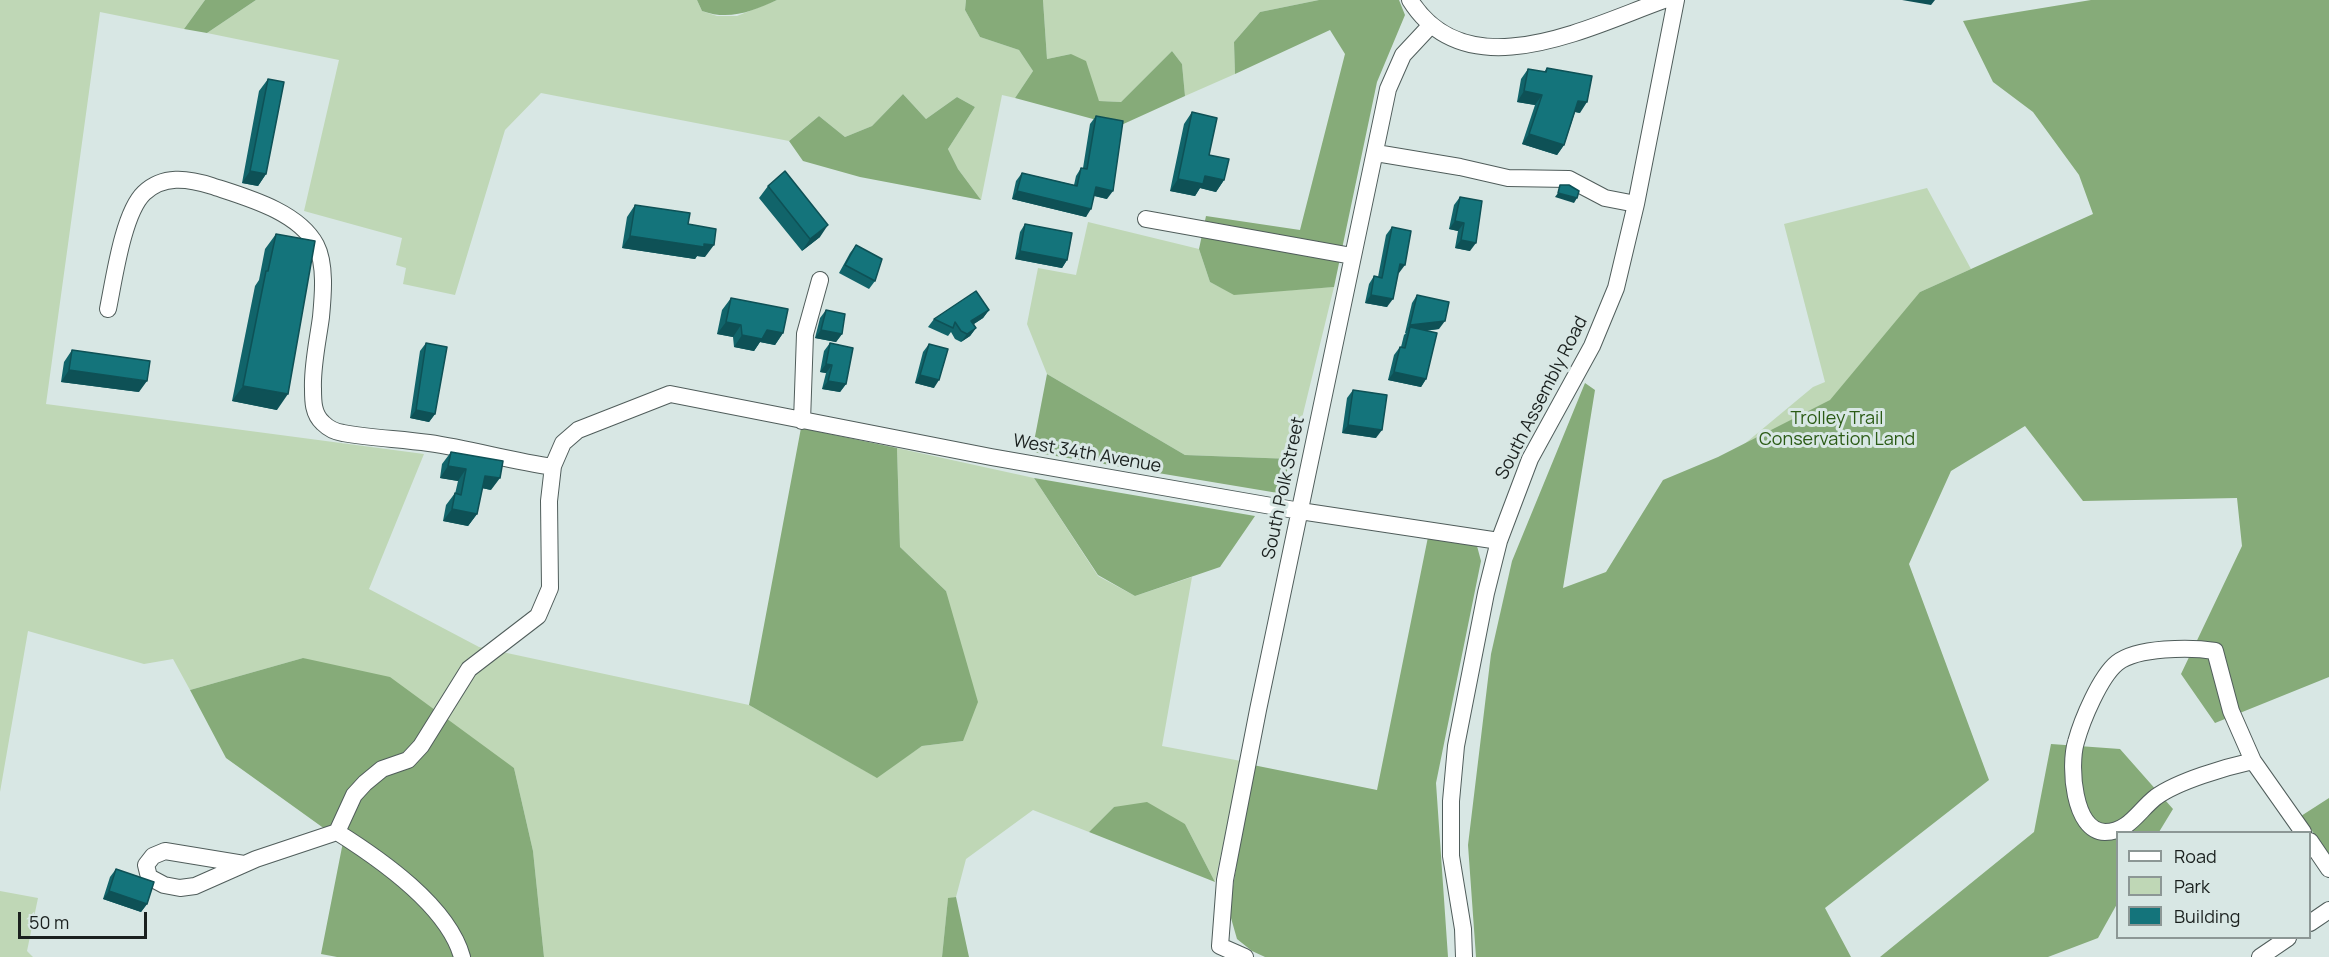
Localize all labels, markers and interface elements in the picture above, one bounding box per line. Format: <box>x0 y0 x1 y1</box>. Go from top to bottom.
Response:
street label: South Assembly Road <box>1491 313 1593 483</box>
park label: Trolley Trail Conservation Land <box>1759 408 1915 450</box>
street label: South Polk Street <box>1258 415 1310 561</box>
street label: West 34th Avenue <box>1011 430 1163 478</box>
legend <box>2116 831 2311 939</box>
text: Road <box>2174 844 2217 868</box>
text: Park <box>2174 874 2210 898</box>
scale bar <box>21 900 150 938</box>
text: Building <box>2174 904 2240 928</box>
text: 50 m <box>29 910 69 934</box>

